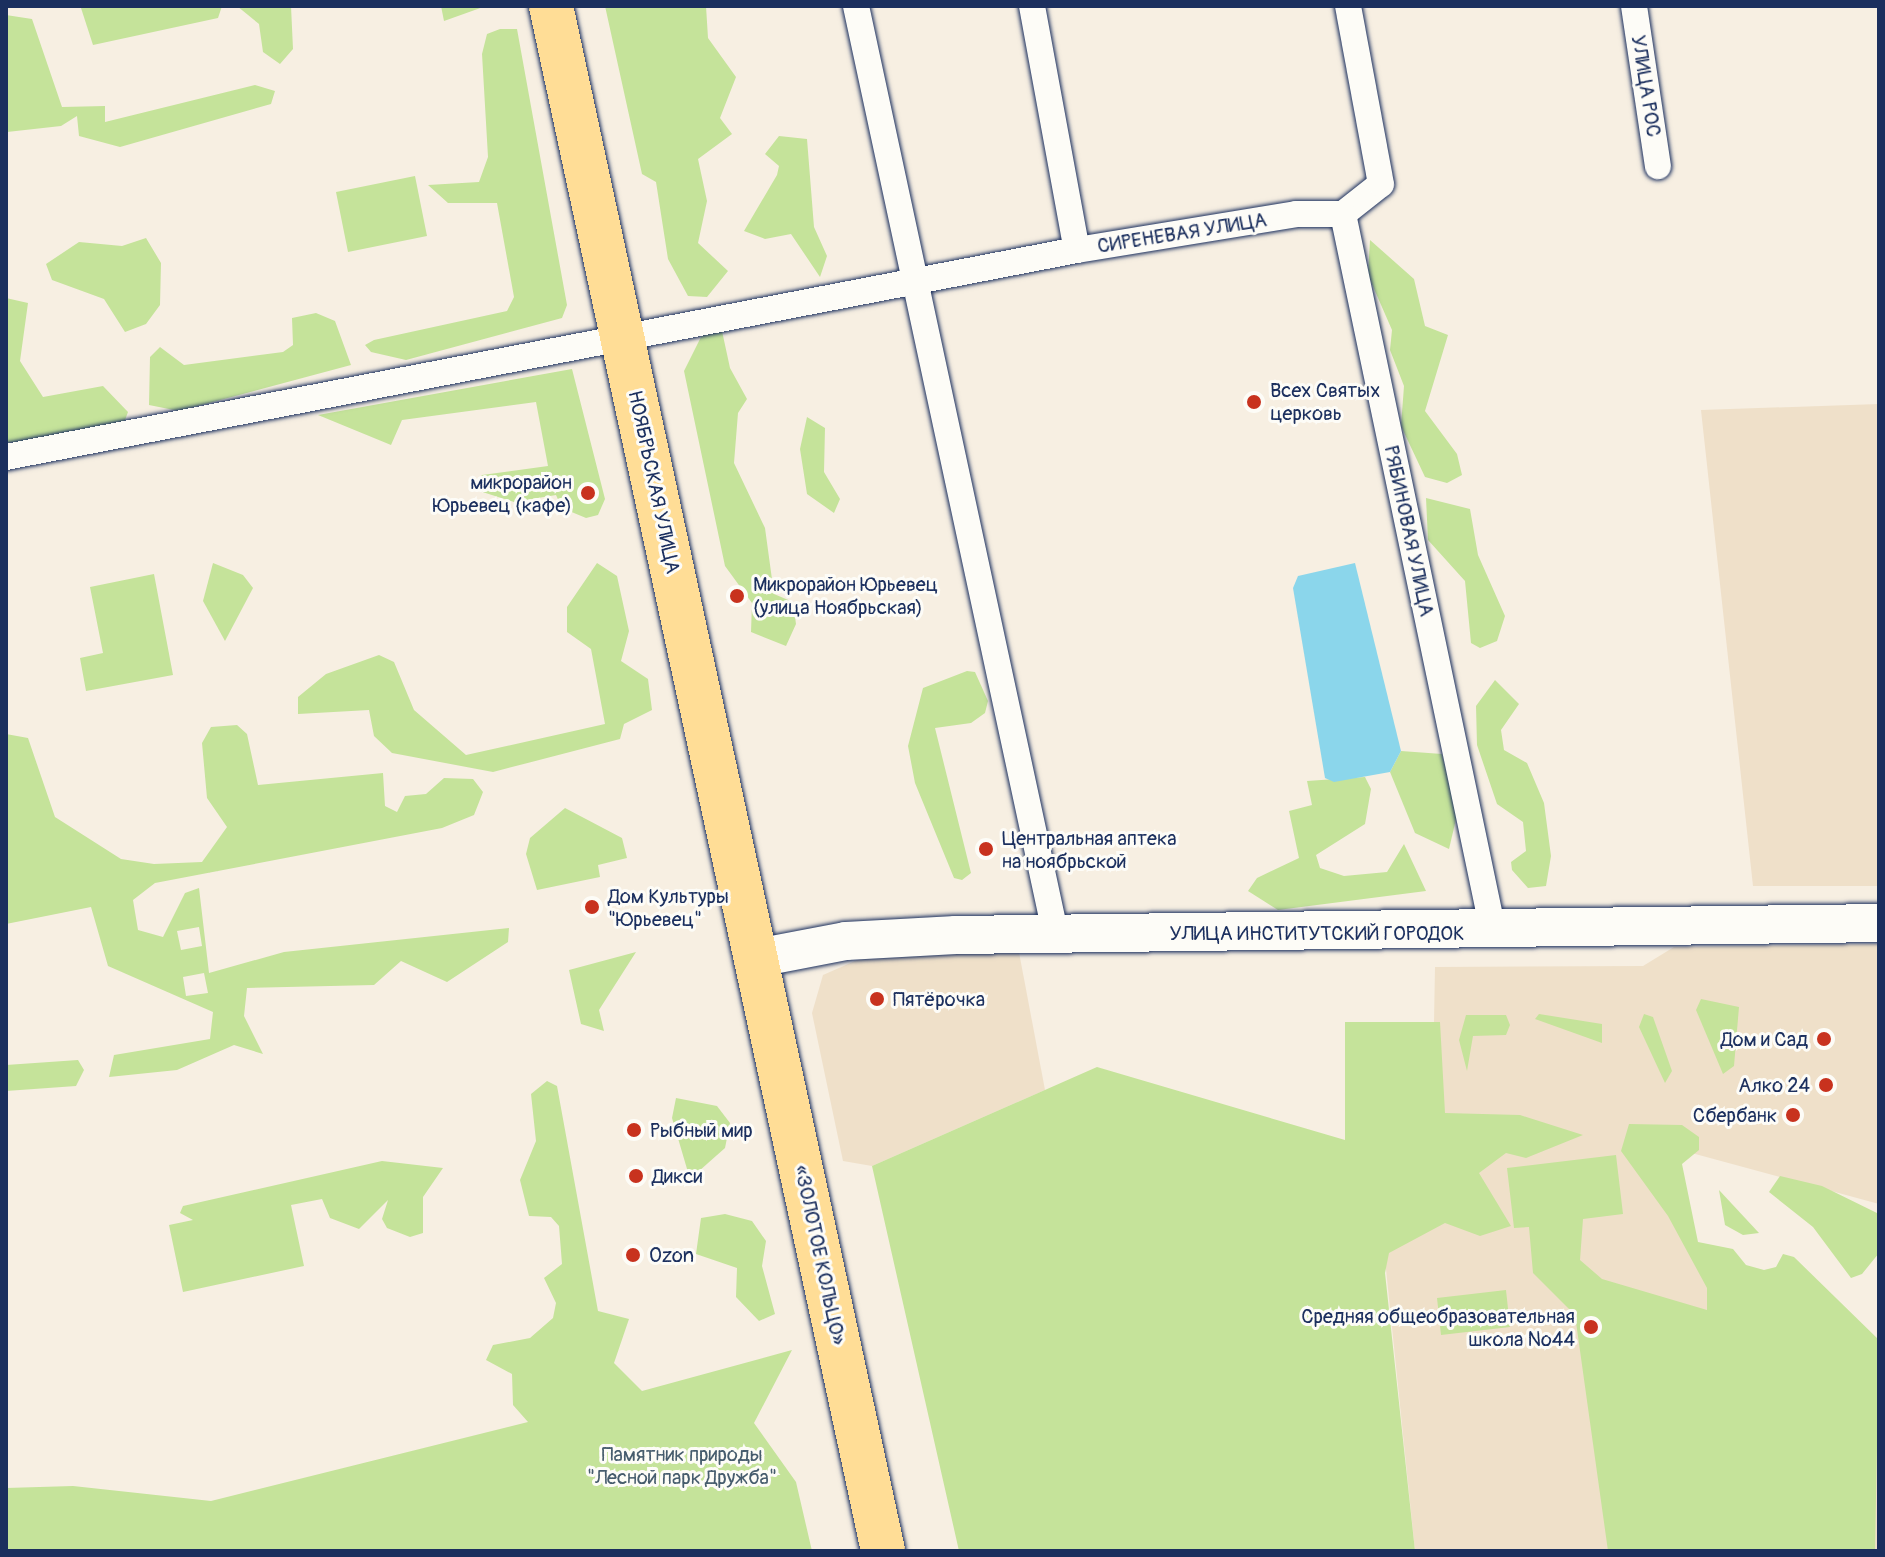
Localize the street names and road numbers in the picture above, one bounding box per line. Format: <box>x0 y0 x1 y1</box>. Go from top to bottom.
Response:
street label: УЛИЦА РОС <box>1626 34 1666 138</box>
street label: СИРЕНЕВАЯ УЛИЦА <box>1096 208 1268 258</box>
street label: НОЯБРЬСКАЯ УЛИЦА <box>623 388 685 576</box>
street label: РЯБИНОВАЯ УЛИЦА <box>1379 443 1439 619</box>
street label: УЛИЦА ИНСТИТУТСКИЙ ГОРОДОК <box>1169 921 1465 945</box>
street label: «ЗОЛОТОЕ КОЛЬЦО» <box>789 1163 851 1347</box>

